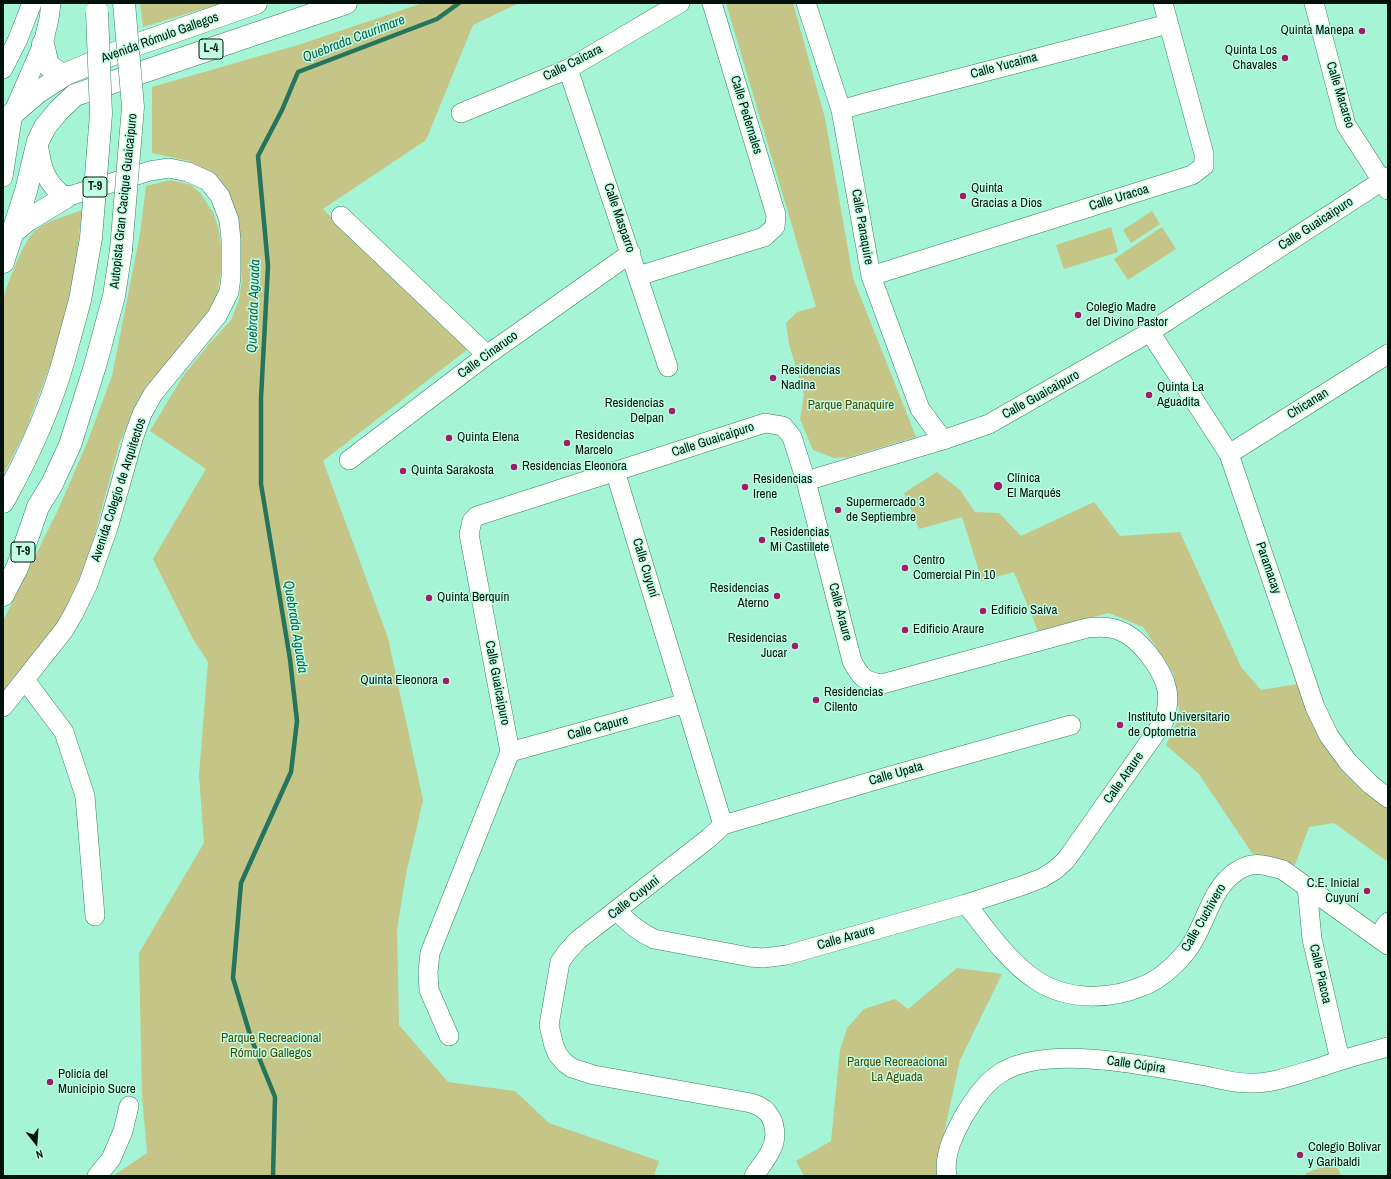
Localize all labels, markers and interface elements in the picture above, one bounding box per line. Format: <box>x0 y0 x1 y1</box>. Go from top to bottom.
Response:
street label: Avenida Rómulo Gallegos <box>99 10 221 66</box>
water label: Quebrada Caurimare <box>300 12 408 66</box>
place label: Quinta Manepa <box>1281 23 1354 39</box>
marker: Quinta Manepa <box>1357 26 1367 36</box>
road number: L-4 <box>199 39 223 59</box>
street label: Calle Caicara <box>541 41 605 85</box>
place label: Quinta Los Chavales <box>1225 43 1277 74</box>
street label: Calle Yucaima <box>969 50 1039 82</box>
marker: Quinta Los Chavales <box>1280 53 1290 63</box>
street label: Calle Macareo <box>1322 60 1358 130</box>
street label: Calle Pedernales <box>727 74 765 156</box>
street label: Autopista Gran Cacique Guaicaipuro <box>107 113 141 289</box>
road number: T-9 <box>83 177 107 197</box>
street label: Calle Masparro <box>600 181 638 255</box>
place label: Quinta Gracias a Dios <box>971 181 1042 212</box>
street label: Calle Uracoa <box>1087 182 1151 214</box>
street label: Calle Panaquire <box>848 188 876 266</box>
marker: Quinta Gracias a Dios <box>958 191 968 201</box>
street label: Calle Guaicaipuro <box>1276 194 1356 254</box>
water label: Quebrada Aguada <box>244 259 264 353</box>
place label: Colegio Madre del Divino Pastor <box>1086 300 1168 331</box>
marker: Colegio Madre del Divino Pastor <box>1073 310 1083 320</box>
street label: Calle Cinaruco <box>455 328 521 382</box>
place label: Residencias Nadina <box>781 363 840 394</box>
street label: Calle Guaicaipuro <box>1000 367 1082 423</box>
marker: Residencias Nadina <box>768 373 778 383</box>
place label: Quinta La Aguadita <box>1157 380 1204 411</box>
street label: Chicanan <box>1285 385 1331 423</box>
marker: Quinta La Aguadita <box>1144 390 1154 400</box>
place label: Residencias Delpan <box>605 396 664 427</box>
park label: Parque Panaquire <box>808 398 894 414</box>
marker: Residencias Delpan <box>667 406 677 416</box>
street label: Avenida Colegio de Arquitectos <box>88 416 150 564</box>
street label: Calle Guaicaipuro <box>670 419 756 461</box>
place label: Residencias Marcelo <box>575 428 634 459</box>
place label: Quinta Elena <box>457 430 519 446</box>
marker: Quinta Elena <box>444 433 454 443</box>
marker: Residencias Marcelo <box>562 438 572 448</box>
place label: Residencias Eleonora <box>522 459 627 475</box>
marker: Residencias Eleonora <box>509 462 519 472</box>
place label: Quinta Sarakosta <box>411 463 494 479</box>
marker: Quinta Sarakosta <box>398 466 408 476</box>
place label: Clínica El Marqués <box>1007 471 1061 502</box>
place label: Residencias Irene <box>753 472 812 503</box>
marker: Clínica El Marqués <box>992 480 1004 492</box>
marker: Residencias Irene <box>740 482 750 492</box>
place label: Supermercado 3 de Septiembre <box>846 495 925 526</box>
marker: Supermercado 3 de Septiembre <box>833 505 843 515</box>
place label: Residencias Mi Castillete <box>770 525 829 556</box>
marker: Residencias Mi Castillete <box>757 535 767 545</box>
street label: Calle Cuyuní <box>629 537 661 599</box>
street label: Paramacay <box>1252 540 1284 596</box>
road number: T-9 <box>11 542 35 562</box>
place label: Centro Comercial Pin 10 <box>913 553 995 584</box>
marker: Centro Comercial Pin 10 <box>900 563 910 573</box>
water label: Quebrada Aguada <box>279 579 311 675</box>
place label: Residencias Aterno <box>710 581 769 612</box>
street label: Calle Araure <box>825 581 855 643</box>
place label: Quinta Berquín <box>437 590 509 606</box>
marker: Residencias Aterno <box>772 591 782 601</box>
marker: Quinta Berquín <box>424 593 434 603</box>
place label: Edificio Saiva <box>991 603 1057 619</box>
marker: Edificio Saiva <box>978 606 988 616</box>
place label: Edificio Araure <box>913 622 984 638</box>
marker: Edificio Araure <box>900 625 910 635</box>
place label: Residencias Jucar <box>728 631 787 662</box>
street label: Calle Guaicaipuro <box>481 639 513 727</box>
marker: Residencias Jucar <box>790 641 800 651</box>
place label: Quinta Eleonora <box>360 673 438 689</box>
marker: Quinta Eleonora <box>441 676 451 686</box>
place label: Residencias Cilento <box>824 685 883 716</box>
marker: Residencias Cilento <box>811 695 821 705</box>
place label: Instituto Universitario de Optometria <box>1128 710 1230 741</box>
street label: Calle Capure <box>566 712 630 744</box>
marker: Instituto Universitario de Optometria <box>1115 720 1125 730</box>
street label: Calle Araure <box>1101 749 1147 807</box>
street label: Calle Upata <box>867 759 925 789</box>
street label: Calle Cuyuní <box>605 873 663 923</box>
place label: C.E. Inicial Cuyuní <box>1307 876 1359 907</box>
street label: Calle Cuchivero <box>1178 881 1230 955</box>
marker: C.E. Inicial Cuyuní <box>1362 886 1372 896</box>
street label: Calle Araure <box>815 922 877 954</box>
street label: Calle Piacoa <box>1306 943 1334 1005</box>
park label: Parque Recreacional Rómulo Gallegos <box>221 1031 321 1062</box>
street label: Calle Cúpira <box>1106 1053 1166 1077</box>
park label: Parque Recreacional La Aguada <box>847 1055 947 1086</box>
place label: Policía del Municipio Sucre <box>58 1067 136 1098</box>
marker: Policía del Municipio Sucre <box>45 1077 55 1087</box>
north arrow <box>16 1123 56 1163</box>
place label: Colegio Bolívar y Garibaldi <box>1308 1140 1381 1171</box>
text: N <box>34 1147 45 1162</box>
marker: Colegio Bolívar y Garibaldi <box>1295 1150 1305 1160</box>

